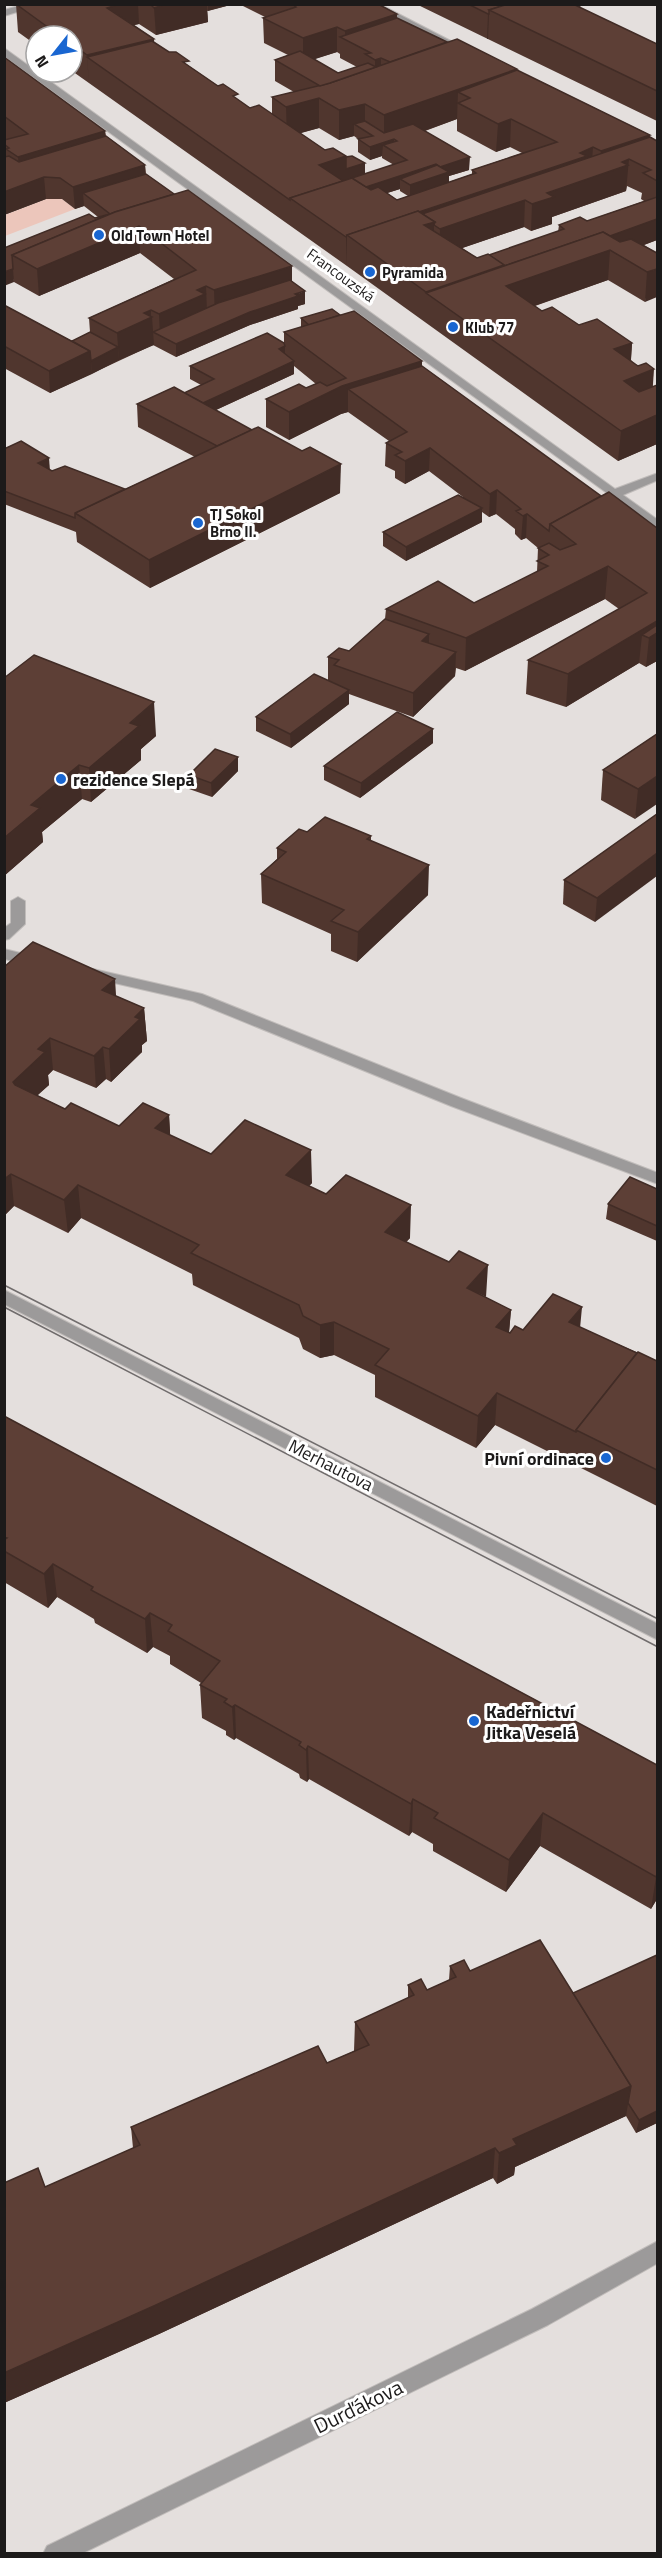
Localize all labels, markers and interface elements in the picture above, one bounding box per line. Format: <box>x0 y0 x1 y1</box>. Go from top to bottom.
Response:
north arrow <box>24 24 84 84</box>
text: N <box>28 51 54 73</box>
place label: Old Town Hotel <box>111 224 210 247</box>
marker: Old Town Hotel <box>92 228 106 242</box>
street label: Francouzská <box>302 242 380 308</box>
place label: Pyramida <box>382 261 444 284</box>
marker: Pyramida <box>363 265 377 279</box>
place label: Klub 77 <box>465 316 515 339</box>
marker: Klub 77 <box>446 320 460 334</box>
place label: TJ Sokol Brno II. <box>210 503 261 543</box>
marker: TJ Sokol Brno II. <box>191 516 205 530</box>
place label: rezidence Slepá <box>73 766 195 793</box>
marker: rezidence Slepá <box>54 772 68 786</box>
street label: Merhautova <box>284 1432 378 1498</box>
place label: Pivní ordinace <box>484 1445 594 1472</box>
marker: Pivní ordinace <box>599 1451 613 1465</box>
place label: Kadeřnictví Jitka Veselá <box>486 1698 576 1746</box>
marker: Kadeřnictví Jitka Veselá <box>467 1714 481 1728</box>
street label: Durďákova <box>308 2370 408 2441</box>

